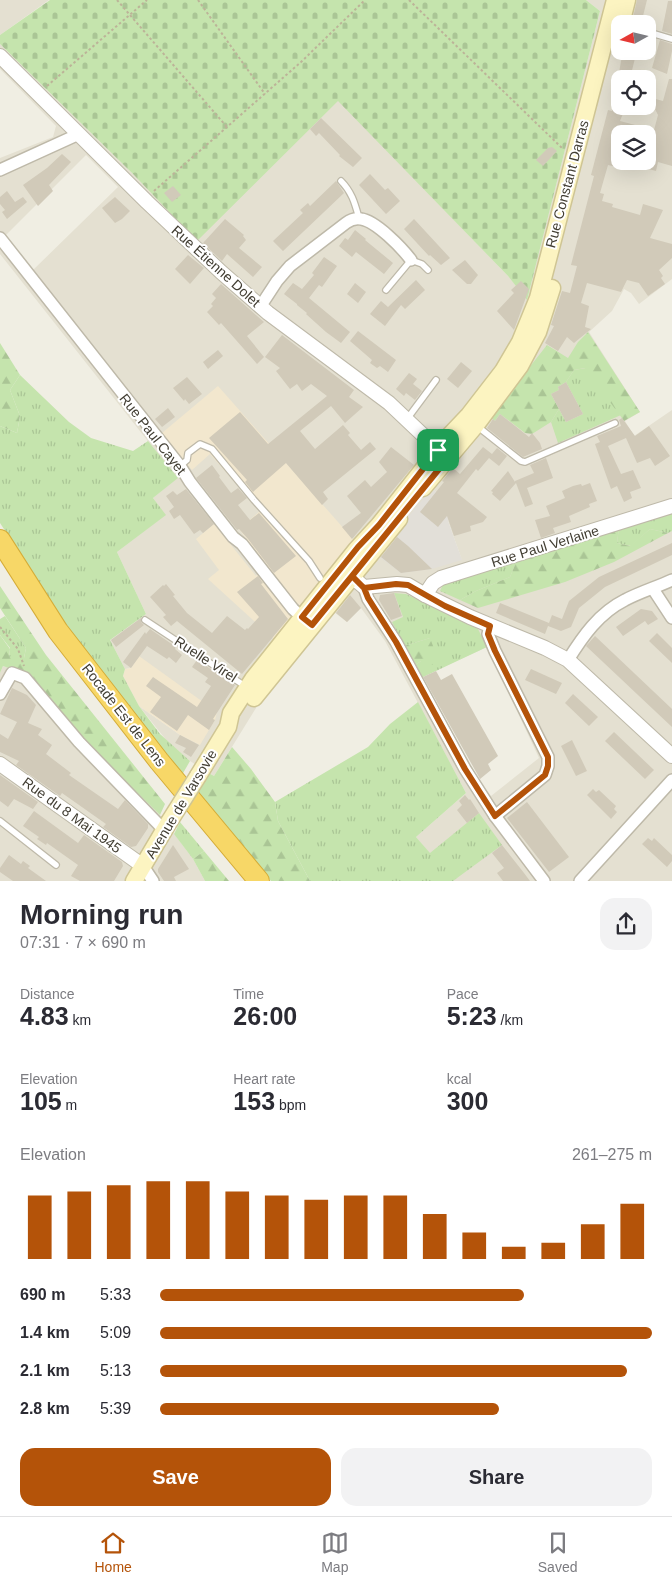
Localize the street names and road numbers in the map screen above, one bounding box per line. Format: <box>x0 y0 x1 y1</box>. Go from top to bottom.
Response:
street label: Rue Constant Darras <box>542 118 592 250</box>
street label: Rue Étienne Dolet <box>168 222 264 310</box>
street label: Rue Paul Cayet <box>117 390 190 478</box>
street label: Rue Paul Verlaine <box>489 522 601 570</box>
street label: Ruelle Virel <box>172 633 240 685</box>
street label: Rocade Est de Lens <box>79 660 169 770</box>
street label: Avenue de Varsovie <box>142 747 220 861</box>
street label: Rue du 8 Mai 1945 <box>19 774 125 856</box>

